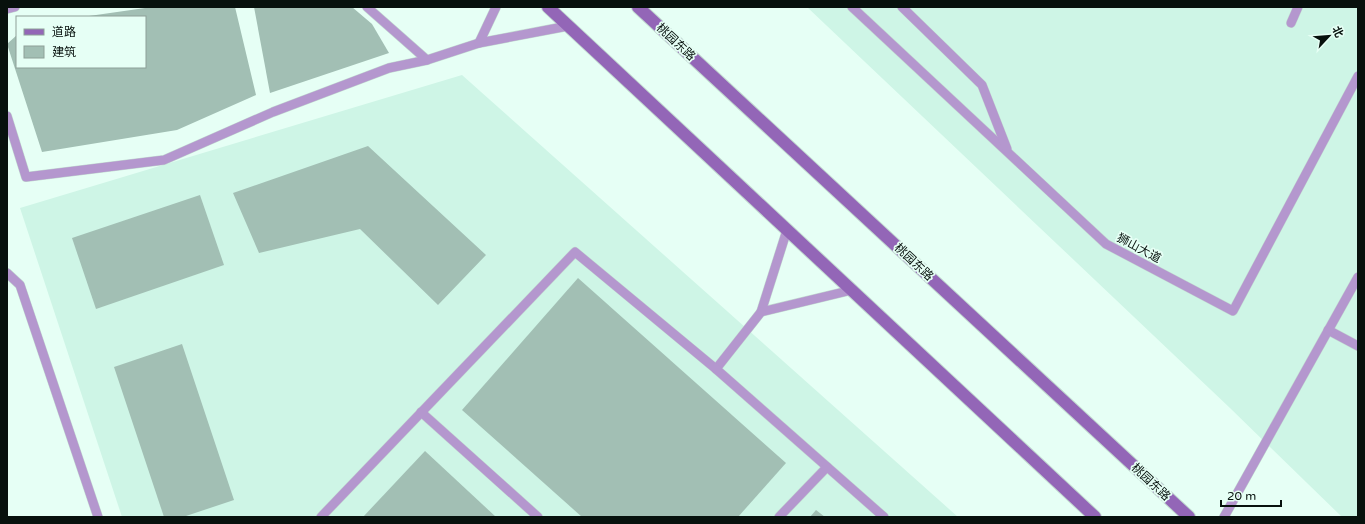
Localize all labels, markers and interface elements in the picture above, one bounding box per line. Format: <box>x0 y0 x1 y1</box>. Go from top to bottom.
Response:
legend <box>16 16 146 68</box>
north arrow <box>1309 16 1349 56</box>
street label: 桃园东路 <box>654 21 698 63</box>
text: 北 <box>1329 24 1346 40</box>
text: 道路 <box>52 25 76 39</box>
text: 建筑 <box>52 45 76 59</box>
street label: 狮山大道 <box>1115 231 1163 265</box>
street label: 桃园东路 <box>892 241 936 283</box>
street label: 桃园东路 <box>1129 461 1173 503</box>
scale bar <box>1221 482 1281 508</box>
text: 20 m <box>1227 489 1256 503</box>

